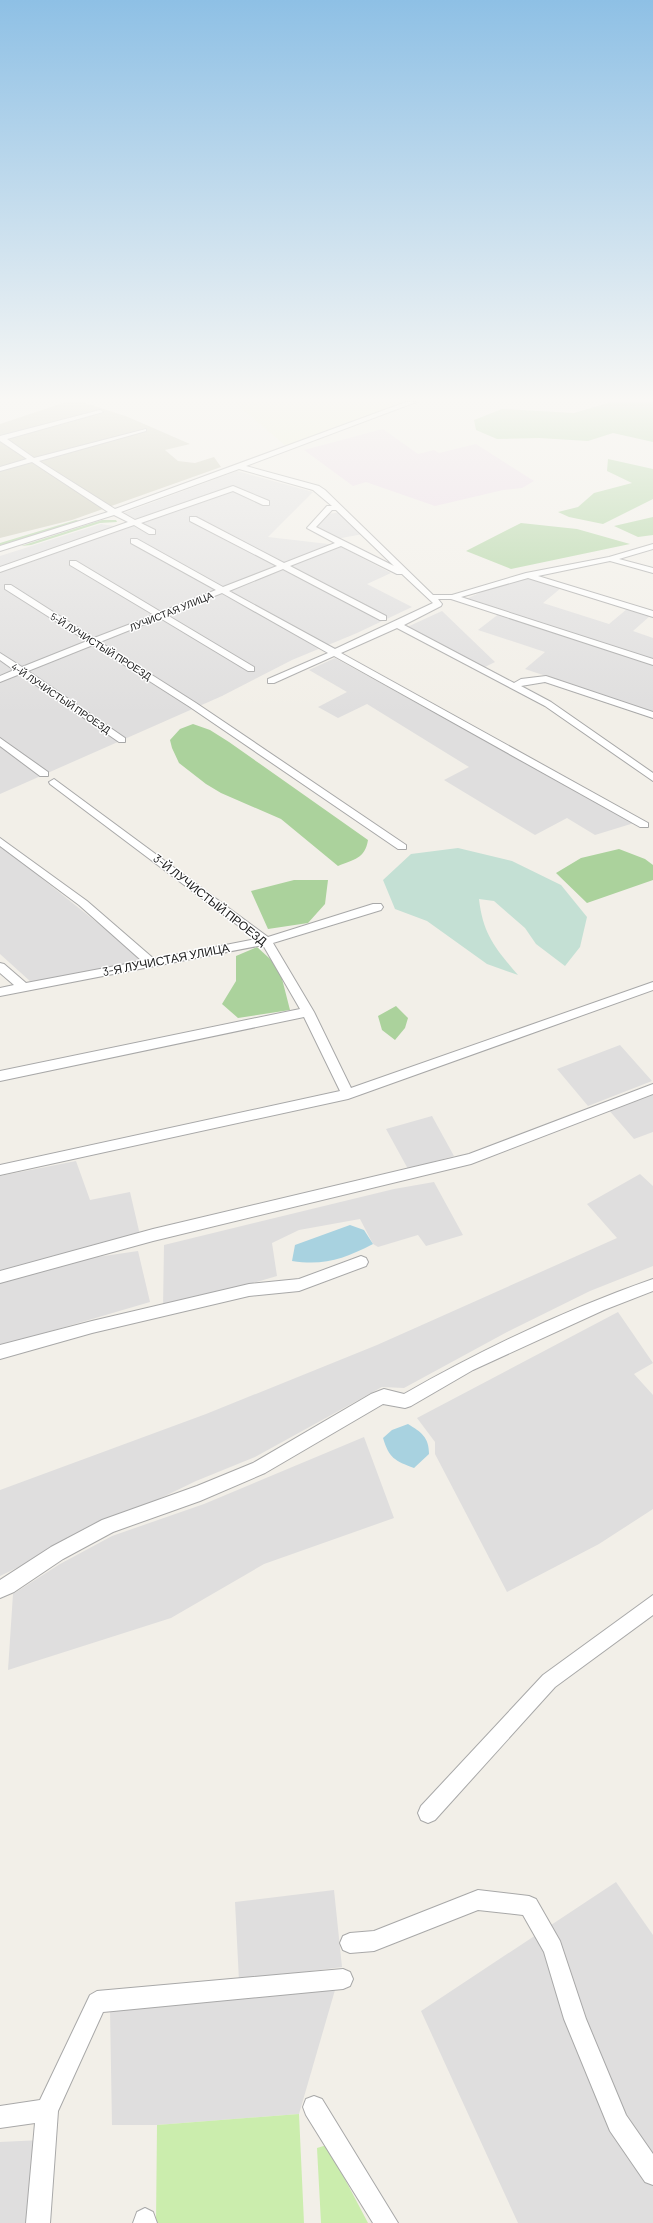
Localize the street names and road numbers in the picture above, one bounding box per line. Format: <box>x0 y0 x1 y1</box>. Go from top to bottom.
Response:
street label: ЛУЧИСТАЯ УЛИЦА <box>127 589 215 633</box>
street label: 5-Й ЛУЧИСТЫЙ ПРОЕЗД <box>48 610 154 682</box>
street label: 4-Й ЛУЧИСТЫЙ ПРОЕЗД <box>9 660 113 736</box>
street label: 3-Й ЛУЧИСТЫЙ ПРОЕЗД <box>150 851 270 949</box>
street label: 3-Я ЛУЧИСТАЯ УЛИЦА <box>101 940 231 979</box>

